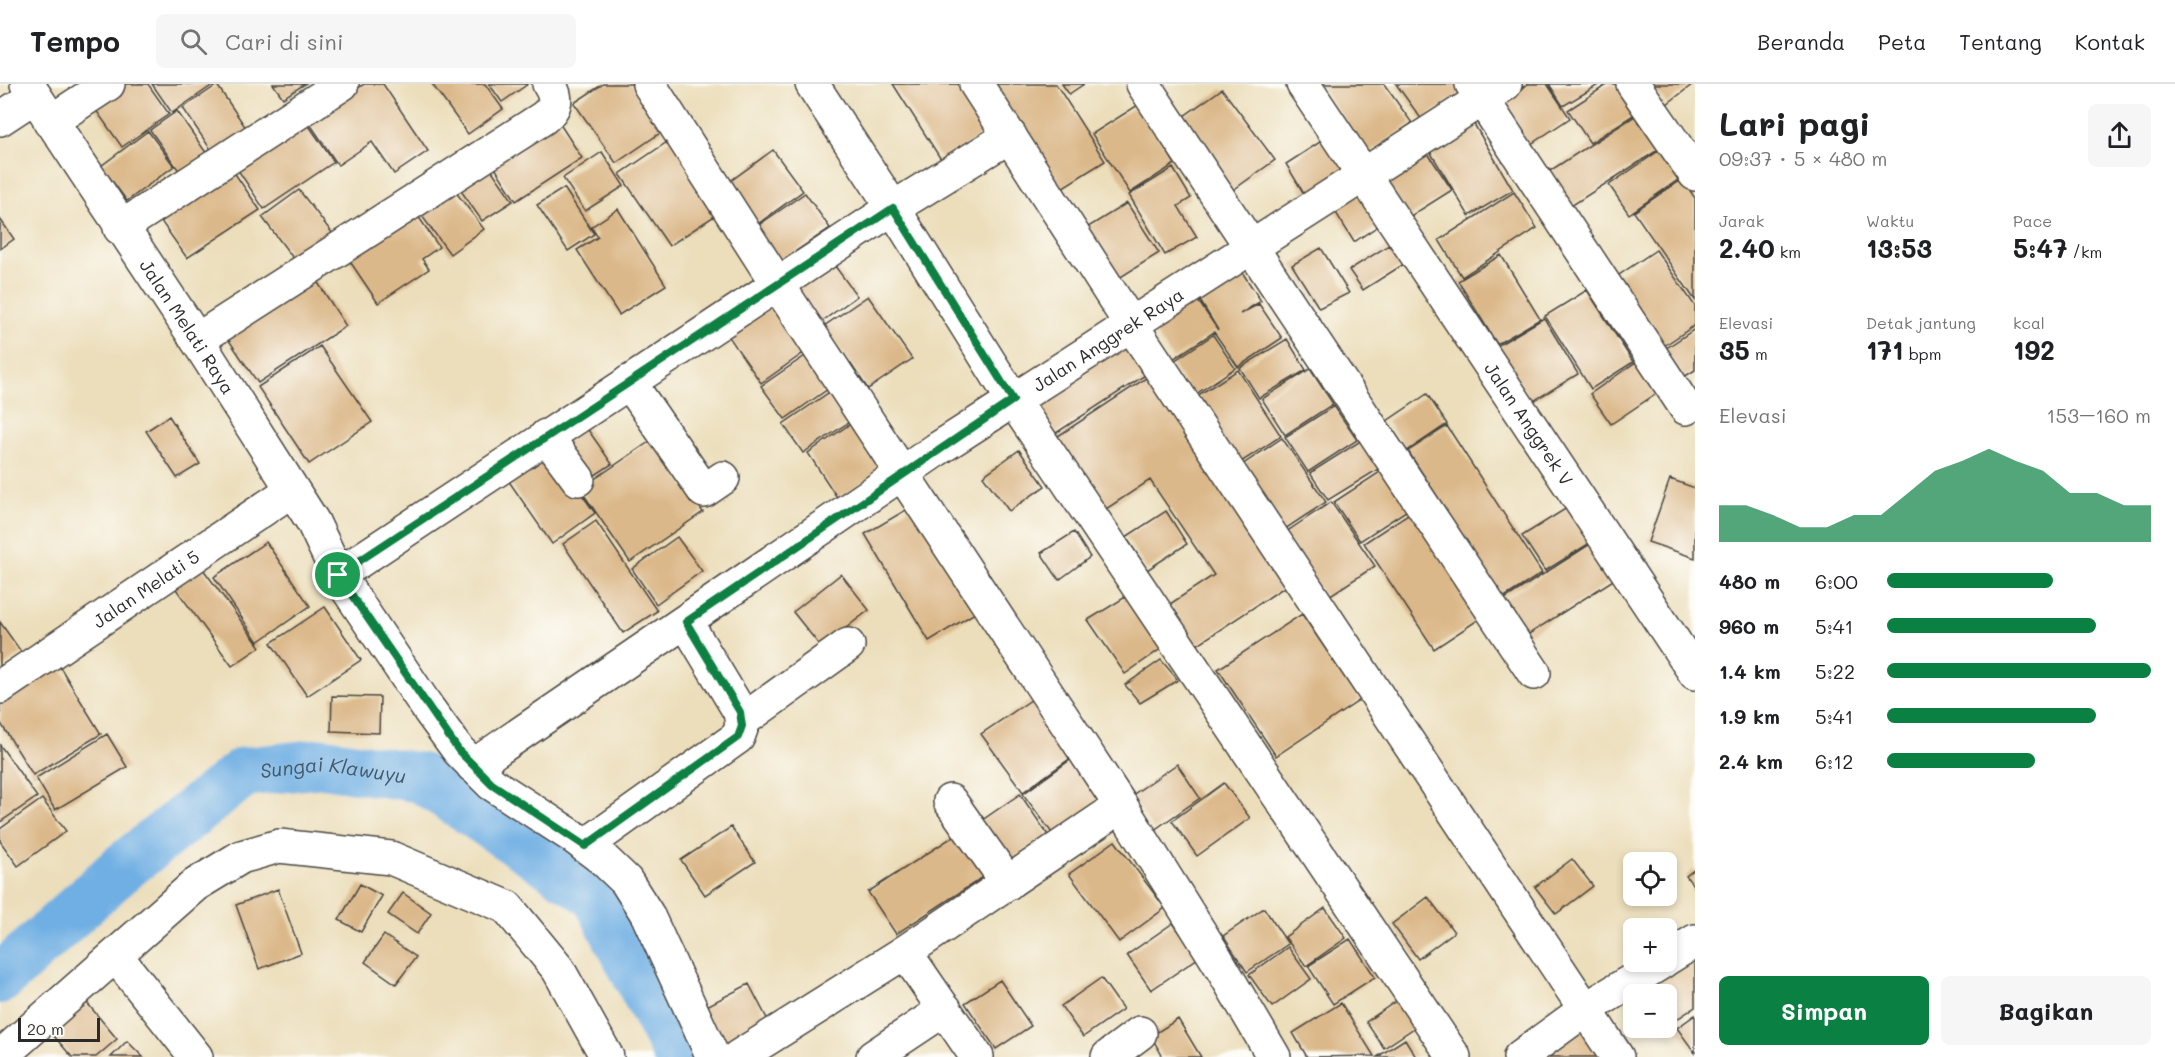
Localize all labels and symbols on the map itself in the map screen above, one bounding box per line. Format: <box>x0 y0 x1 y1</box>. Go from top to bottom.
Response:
street label: Jalan Melati Raya <box>135 255 240 399</box>
street label: Jalan Anggrek Raya <box>1028 282 1188 397</box>
street label: Jalan Anggrek V <box>1479 357 1579 490</box>
street label: Jalan Melati 5 <box>88 544 204 633</box>
pin <box>312 549 363 600</box>
water label: Sungai Klawuyu <box>259 750 408 789</box>
scale bar <box>18 1015 100 1042</box>

